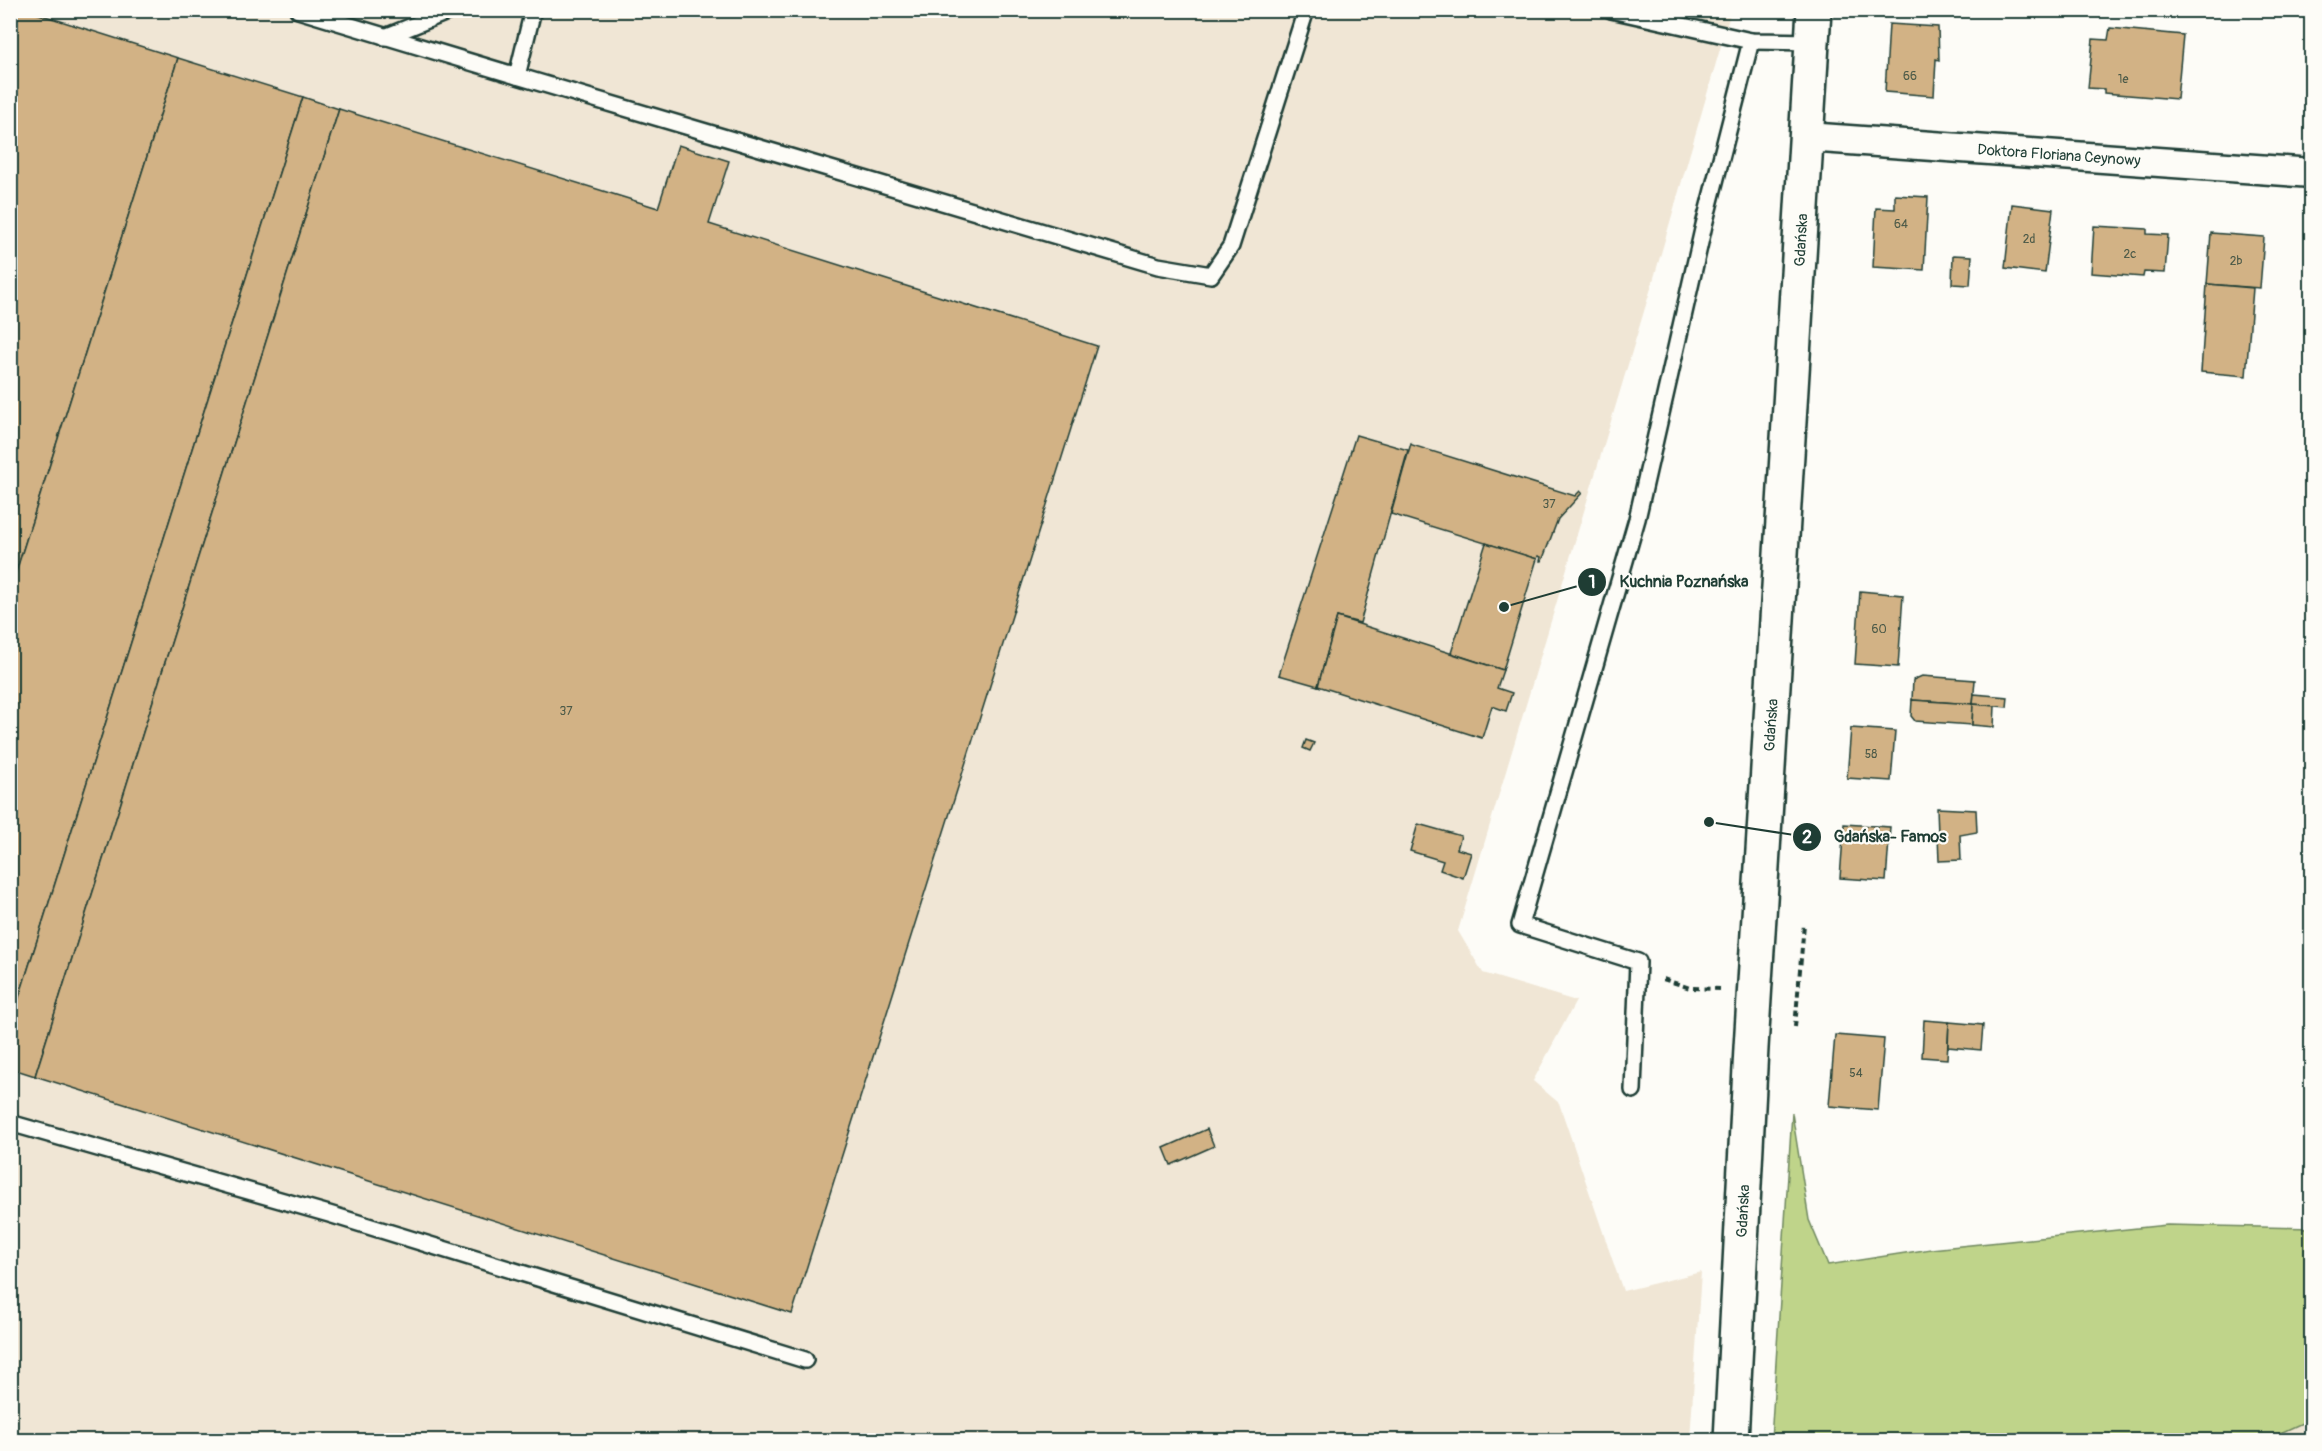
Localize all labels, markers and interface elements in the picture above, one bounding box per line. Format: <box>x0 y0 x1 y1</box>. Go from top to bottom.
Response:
house number: 66 <box>1903 69 1917 84</box>
house number: 1e <box>2118 72 2128 87</box>
street label: Doktora Floriana Ceynowy <box>1977 140 2142 171</box>
street label: Gdańska <box>1791 213 1812 267</box>
house number: 64 <box>1894 217 1908 232</box>
house number: 2d <box>2023 232 2035 247</box>
house number: 2c <box>2124 247 2136 262</box>
house number: 2b <box>2230 254 2242 269</box>
house number: 37 <box>1542 497 1556 512</box>
callout: Kuchnia Poznańska <box>1577 565 1760 599</box>
text: 1 <box>1588 571 1596 594</box>
text: Kuchnia Poznańska <box>1620 572 1749 592</box>
house number: 60 <box>1871 622 1887 637</box>
street label: Gdańska <box>1760 698 1783 752</box>
house number: 37 <box>559 704 573 719</box>
house number: 58 <box>1865 747 1877 762</box>
callout: Gdańska- Famos <box>1792 820 1958 854</box>
text: 2 <box>1802 826 1812 849</box>
text: Gdańska- Famos <box>1834 827 1947 847</box>
house number: 54 <box>1849 1066 1863 1081</box>
street label: Gdańska <box>1733 1184 1754 1238</box>

